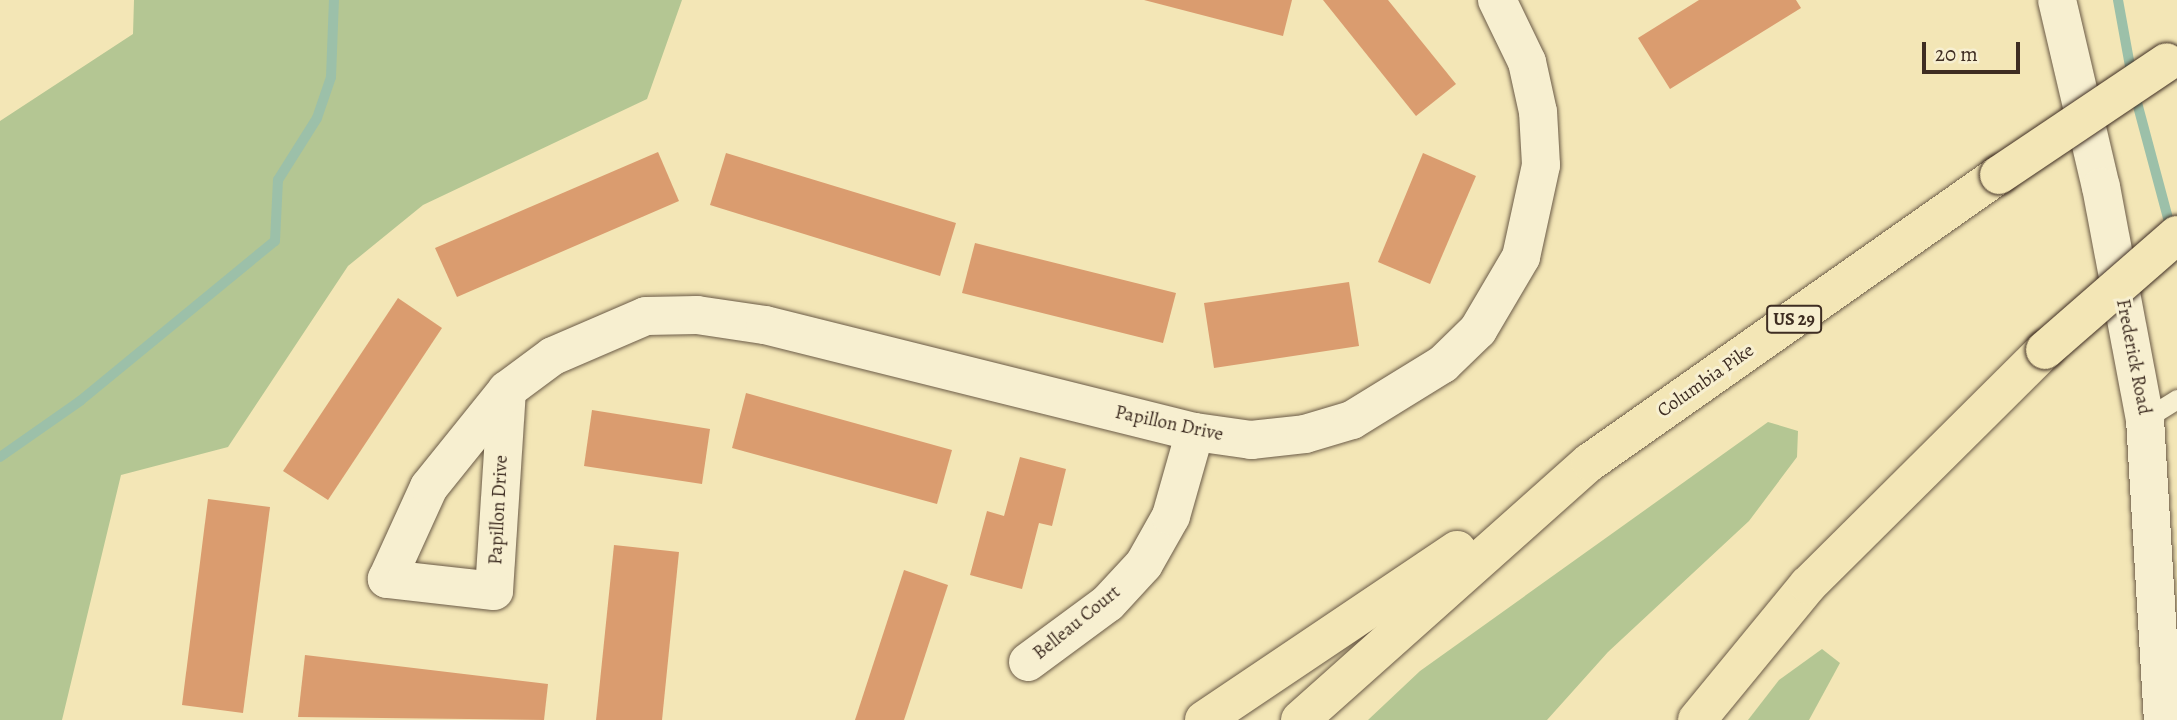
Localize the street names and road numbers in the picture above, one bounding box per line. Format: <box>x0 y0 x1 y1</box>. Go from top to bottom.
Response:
street label: Frederick Road <box>2111 297 2155 417</box>
road number: US 29 <box>1766 304 1822 334</box>
street label: Columbia Pike <box>1653 339 1759 423</box>
street label: Papillon Drive <box>1113 401 1225 447</box>
street label: Papillon Drive <box>485 455 513 565</box>
street label: Belleau Court <box>1029 581 1125 665</box>

